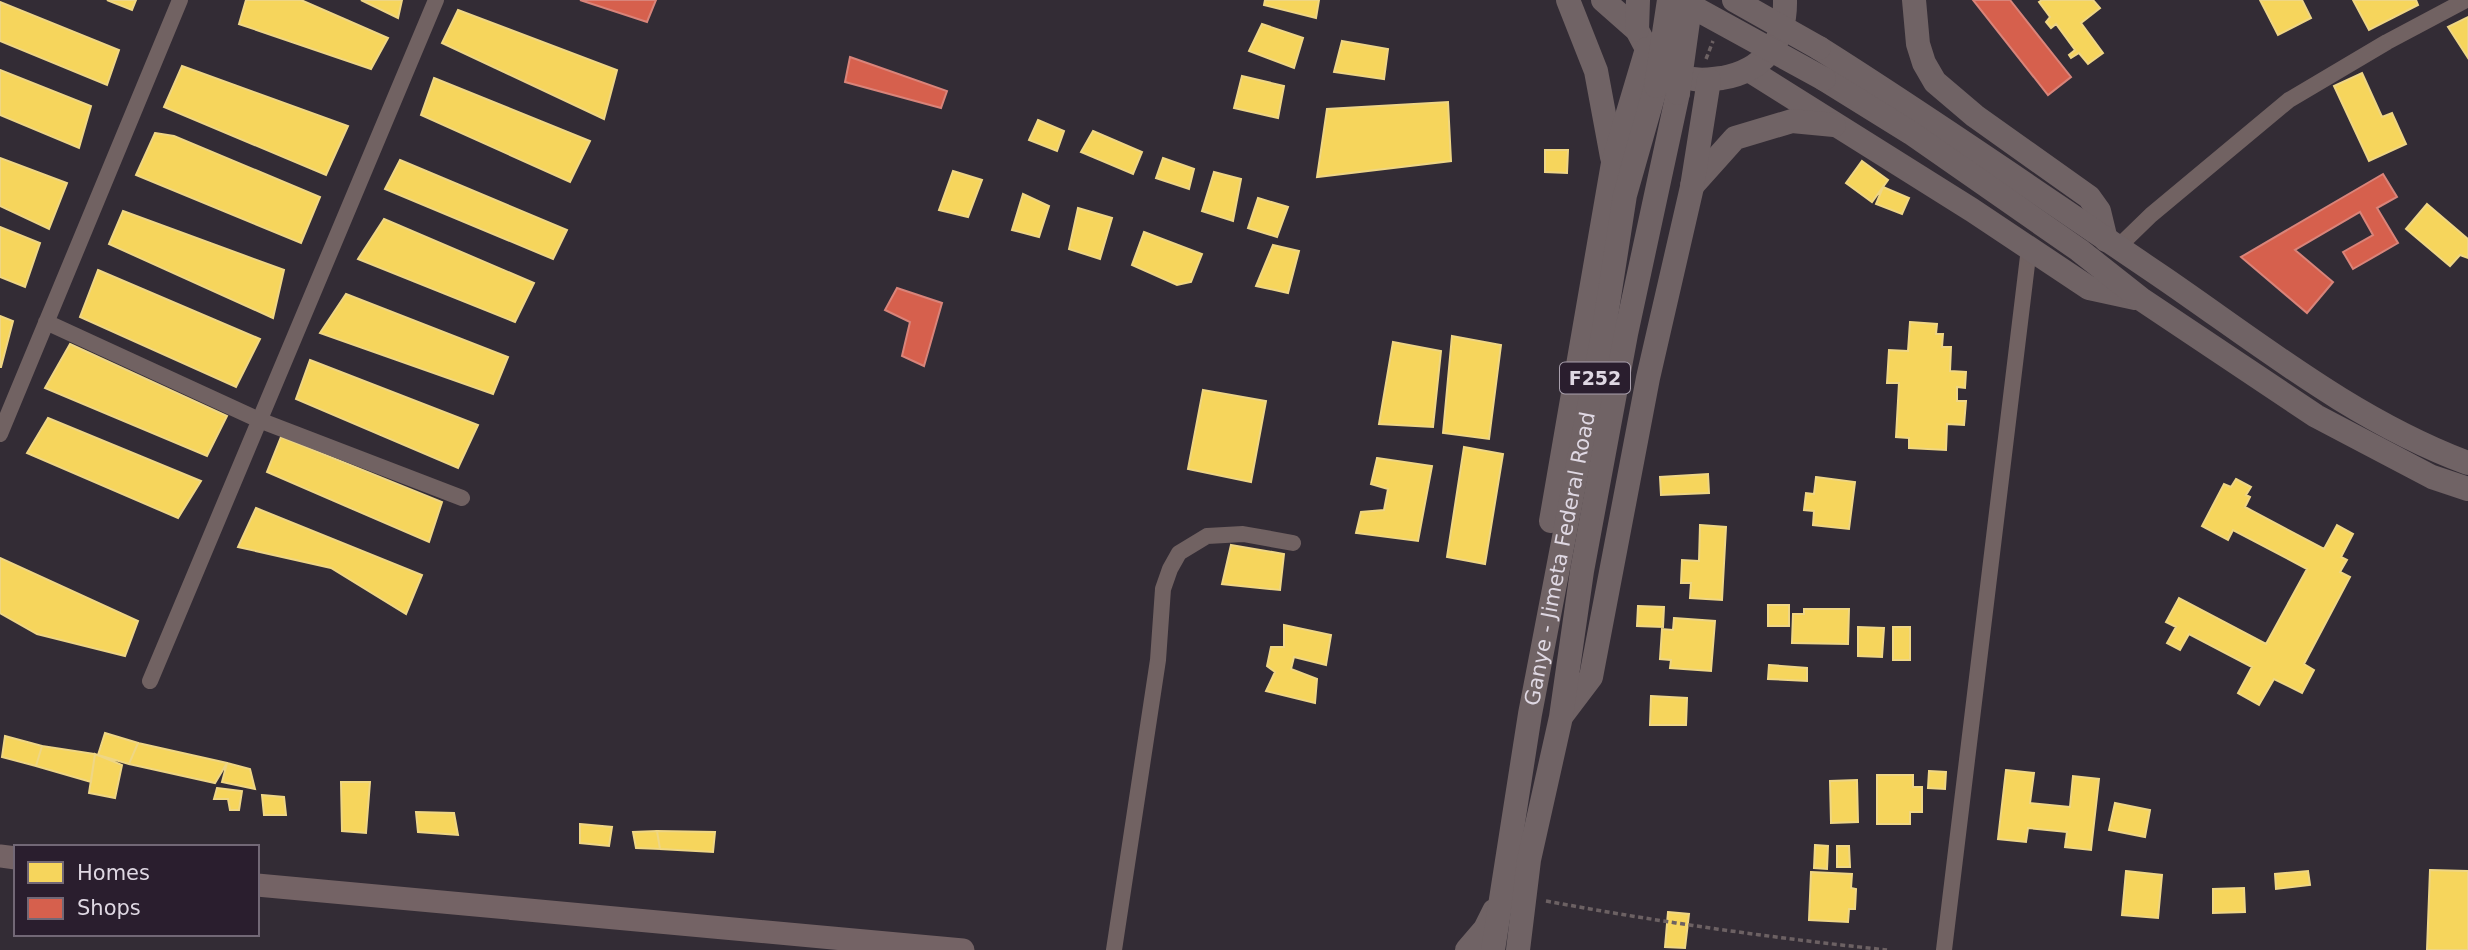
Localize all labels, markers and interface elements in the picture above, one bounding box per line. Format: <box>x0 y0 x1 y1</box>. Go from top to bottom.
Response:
road number: F252 <box>1560 362 1630 394</box>
street label: Ganye - Jimeta Federal Road <box>1520 410 1600 708</box>
legend <box>14 845 259 936</box>
text: Homes <box>77 861 150 885</box>
text: Shops <box>77 896 141 920</box>

